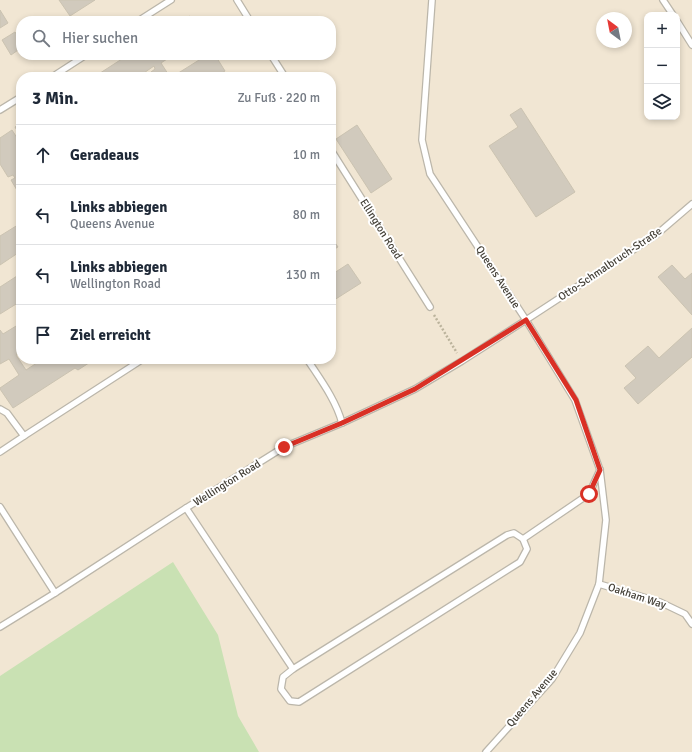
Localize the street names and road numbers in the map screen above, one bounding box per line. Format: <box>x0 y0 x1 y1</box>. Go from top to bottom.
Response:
street label: Ellington Road <box>357 196 405 262</box>
street label: Otto-Schmalbruch-Straße <box>556 224 664 304</box>
street label: Queens Avenue <box>473 243 523 311</box>
street label: Wellington Road <box>191 457 263 509</box>
street label: Oakham Way <box>606 580 669 612</box>
street label: Queens Avenue <box>504 666 560 730</box>

